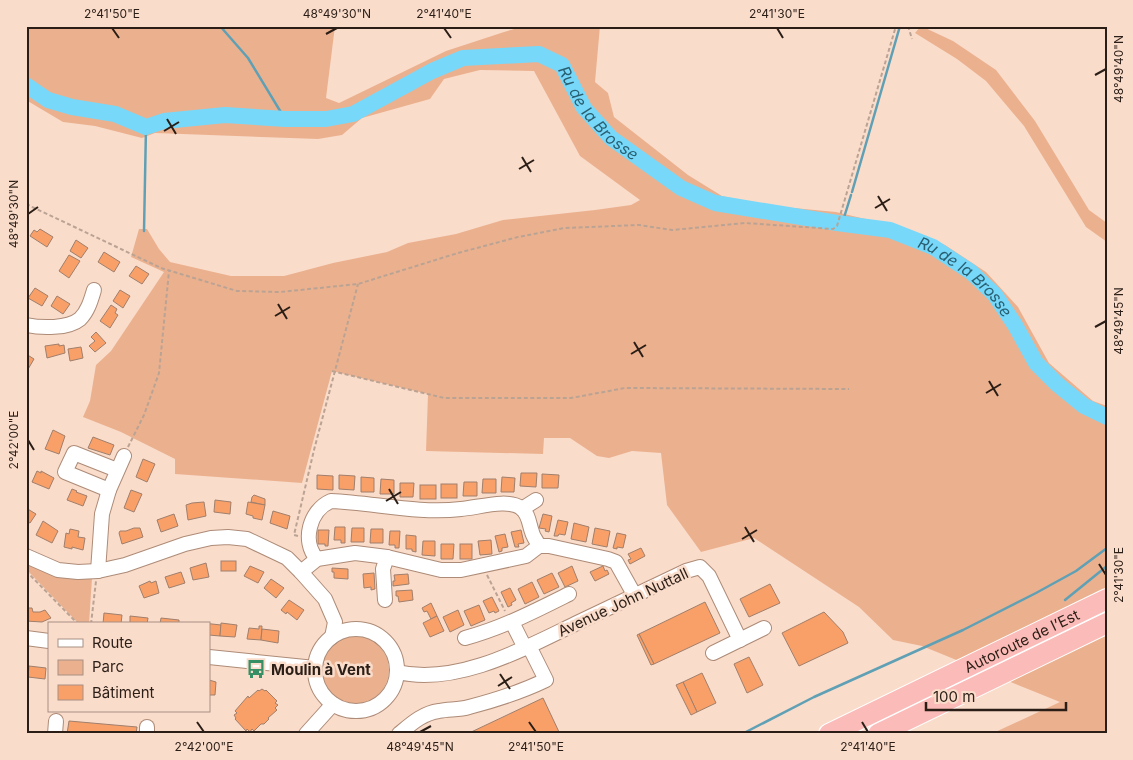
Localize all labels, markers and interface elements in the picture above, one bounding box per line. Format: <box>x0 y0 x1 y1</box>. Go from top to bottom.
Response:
text: 2°41'50"E <box>84 6 140 21</box>
text: 48°49'30"N <box>303 6 371 21</box>
text: 2°41'40"E <box>416 6 472 21</box>
text: 2°41'30"E <box>749 6 805 21</box>
text: 48°49'40"N <box>1111 35 1126 103</box>
water label: Ru de la Brosse <box>554 62 642 164</box>
text: 48°49'30"N <box>6 180 21 248</box>
water label: Ru de la Brosse <box>915 232 1017 321</box>
text: 48°49'45"N <box>1111 287 1126 355</box>
text: 2°42'00"E <box>6 411 21 469</box>
text: 2°41'30"E <box>1111 547 1126 603</box>
street label: Avenue John Nuttall <box>555 563 691 641</box>
street label: Autoroute de l’Est <box>961 605 1082 676</box>
legend <box>48 622 210 712</box>
text: Route <box>92 633 133 652</box>
text: Parc <box>92 657 124 676</box>
bus stop icon: Moulin à Vent <box>245 658 267 680</box>
place label: Moulin à Vent <box>271 660 371 679</box>
scale bar <box>926 680 1066 712</box>
text: Bâtiment <box>92 683 155 702</box>
text: 100 m <box>933 687 975 706</box>
text: 2°42'00"E <box>175 739 233 754</box>
text: 48°49'45"N <box>386 739 454 754</box>
text: 2°41'50"E <box>508 739 564 754</box>
text: 2°41'40"E <box>840 739 896 754</box>

